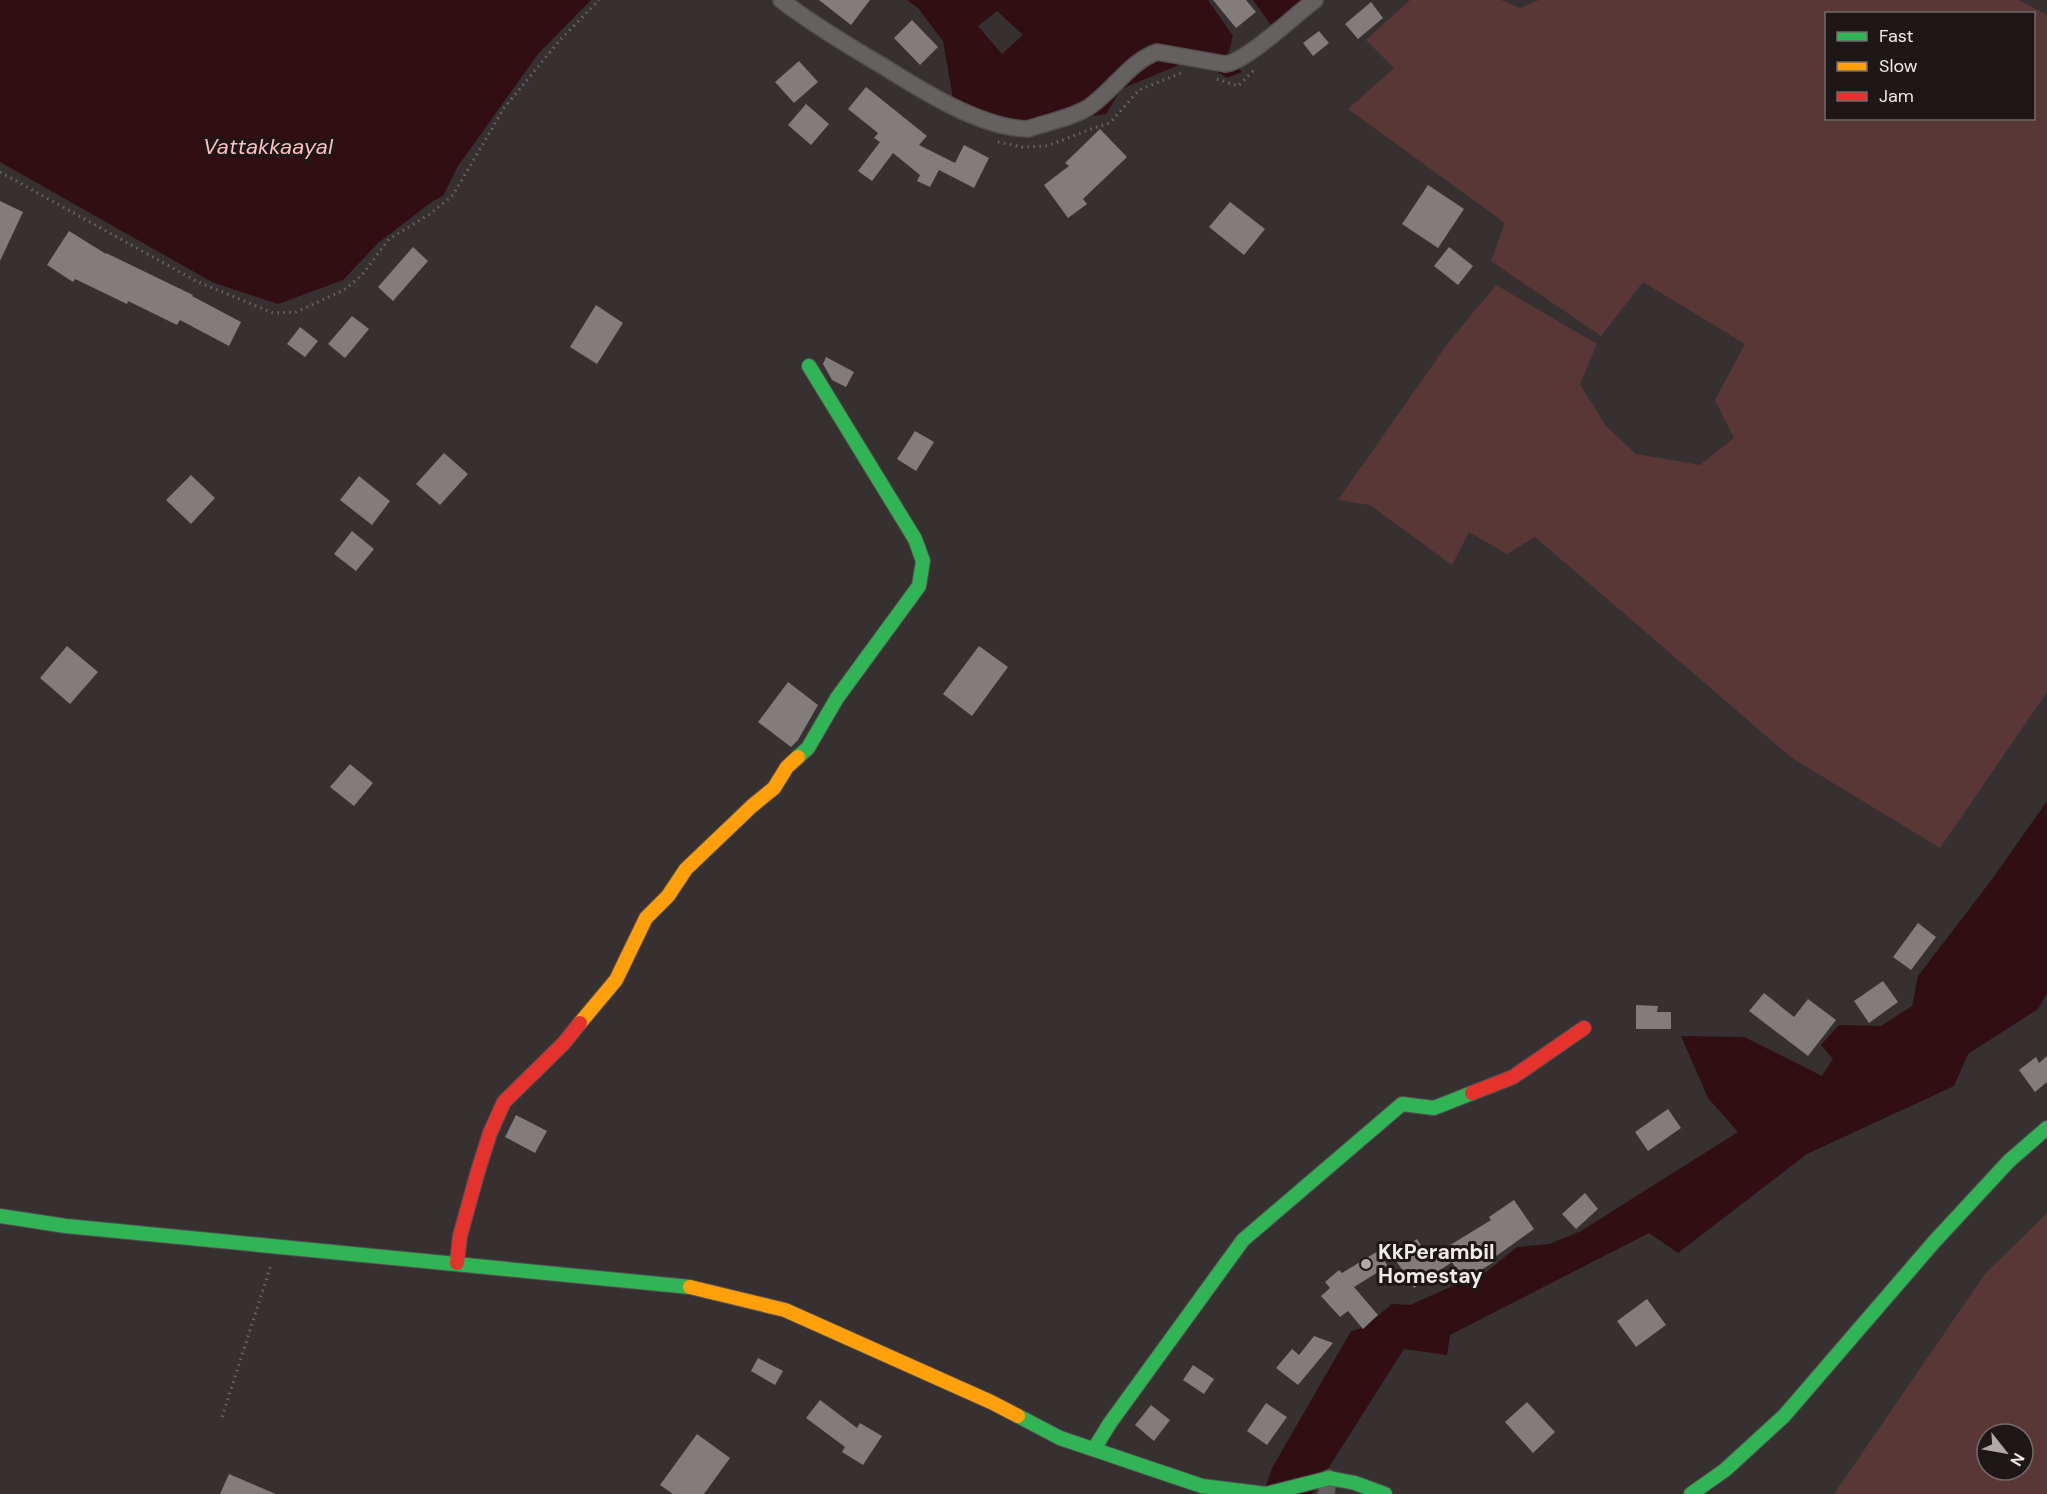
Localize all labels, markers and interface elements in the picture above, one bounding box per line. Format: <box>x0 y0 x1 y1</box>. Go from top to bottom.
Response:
legend <box>1825 12 2035 120</box>
text: Fast <box>1879 24 1914 48</box>
text: Slow <box>1879 54 1918 78</box>
text: Jam <box>1879 84 1914 108</box>
water label: Vattakkaayal <box>203 132 334 161</box>
place label: KkPerambil Homestay <box>1378 1238 1495 1290</box>
marker: KkPerambil Homestay <box>1359 1257 1373 1271</box>
north arrow <box>1975 1422 2035 1482</box>
text: N <box>2005 1449 2029 1470</box>

